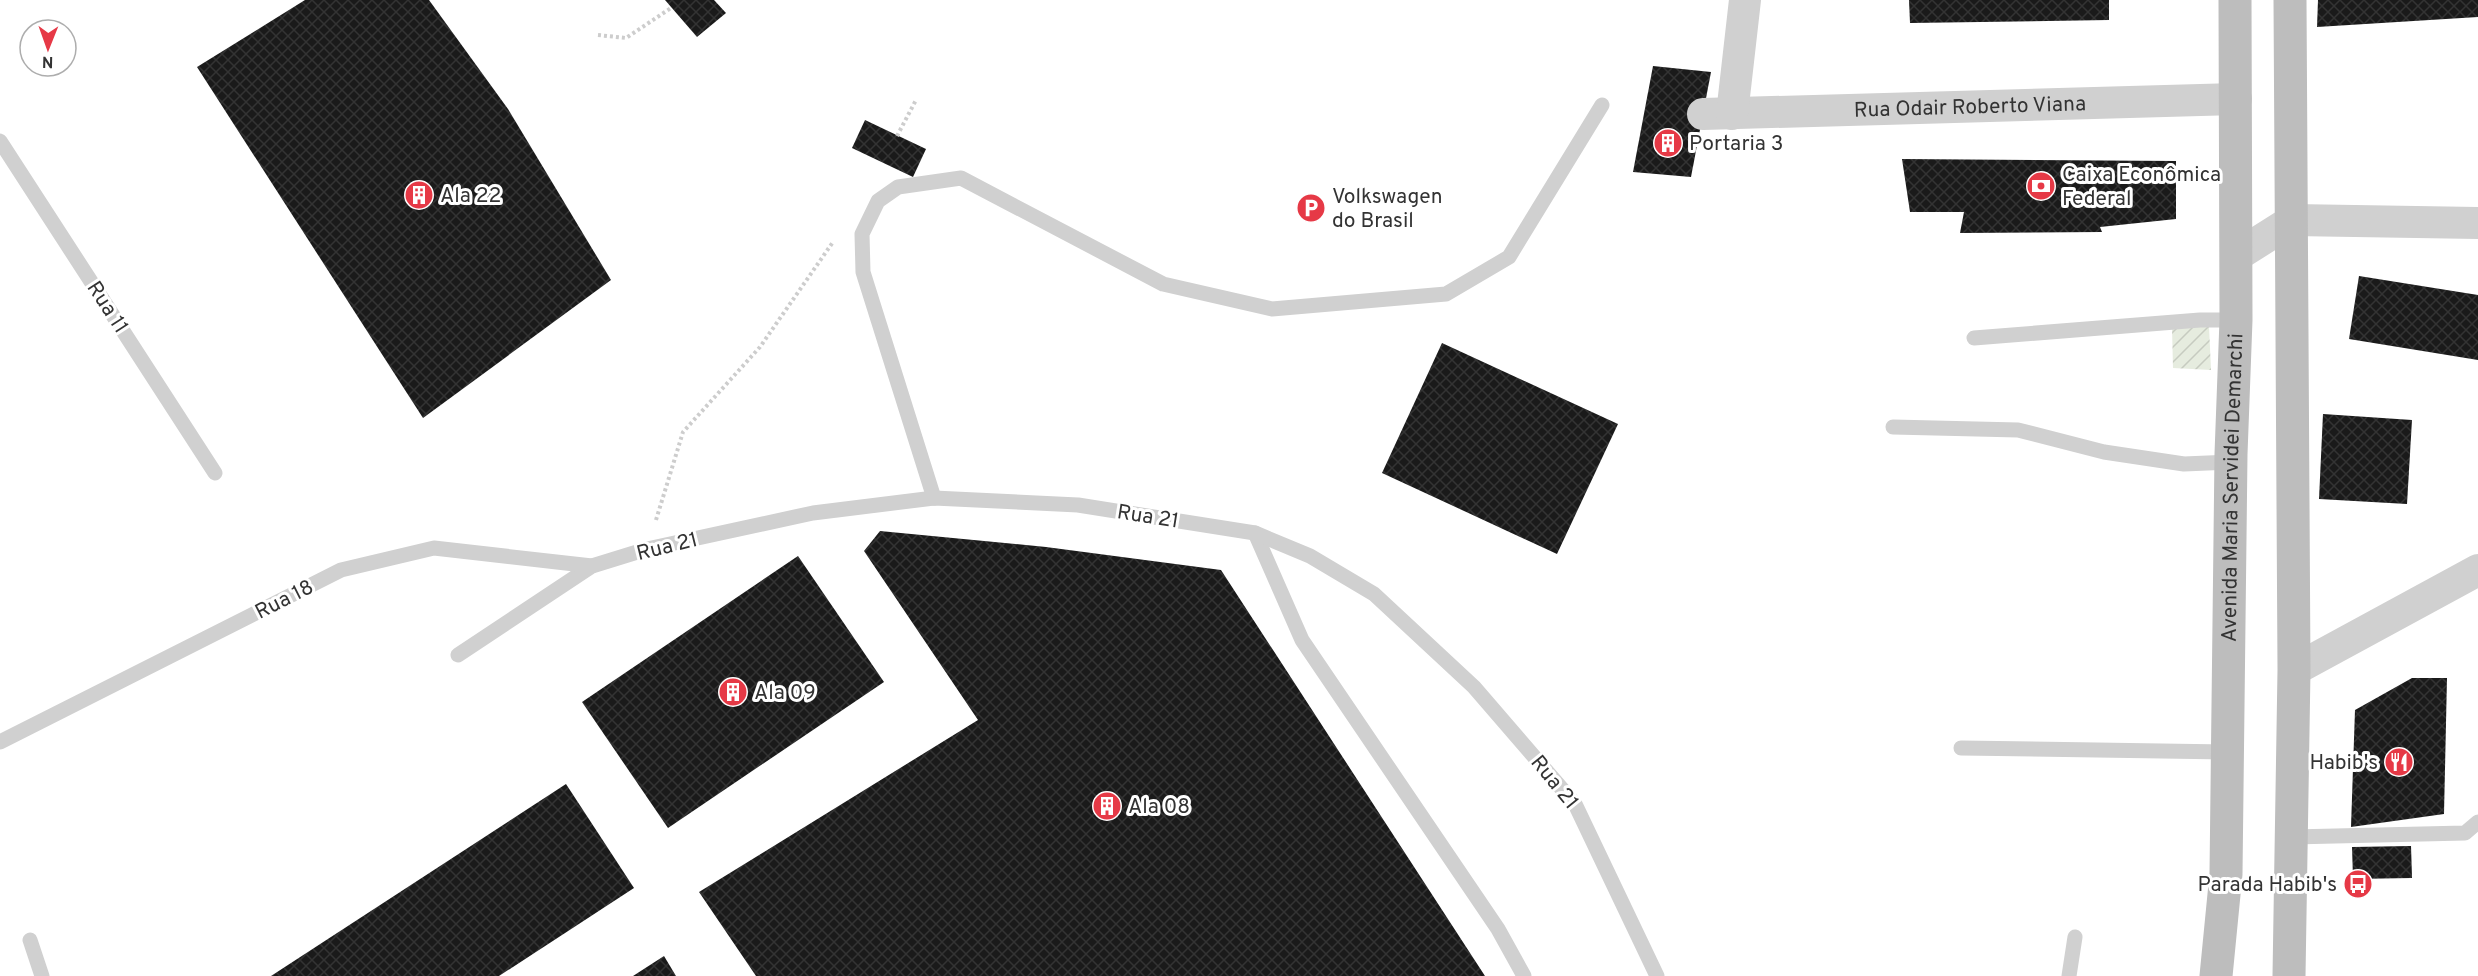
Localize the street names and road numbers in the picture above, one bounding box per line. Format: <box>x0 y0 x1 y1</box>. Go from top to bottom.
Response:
street label: Rua Odair Roberto Viana <box>1853 91 2086 125</box>
street label: Rua 11 <box>80 276 134 339</box>
street label: Avenida Maria Servidei Demarchi <box>2217 333 2251 642</box>
street label: Rua 21 <box>1115 499 1181 536</box>
street label: Rua 21 <box>634 527 701 568</box>
street label: Rua 18 <box>251 574 319 626</box>
street label: Rua 21 <box>1524 750 1584 816</box>

